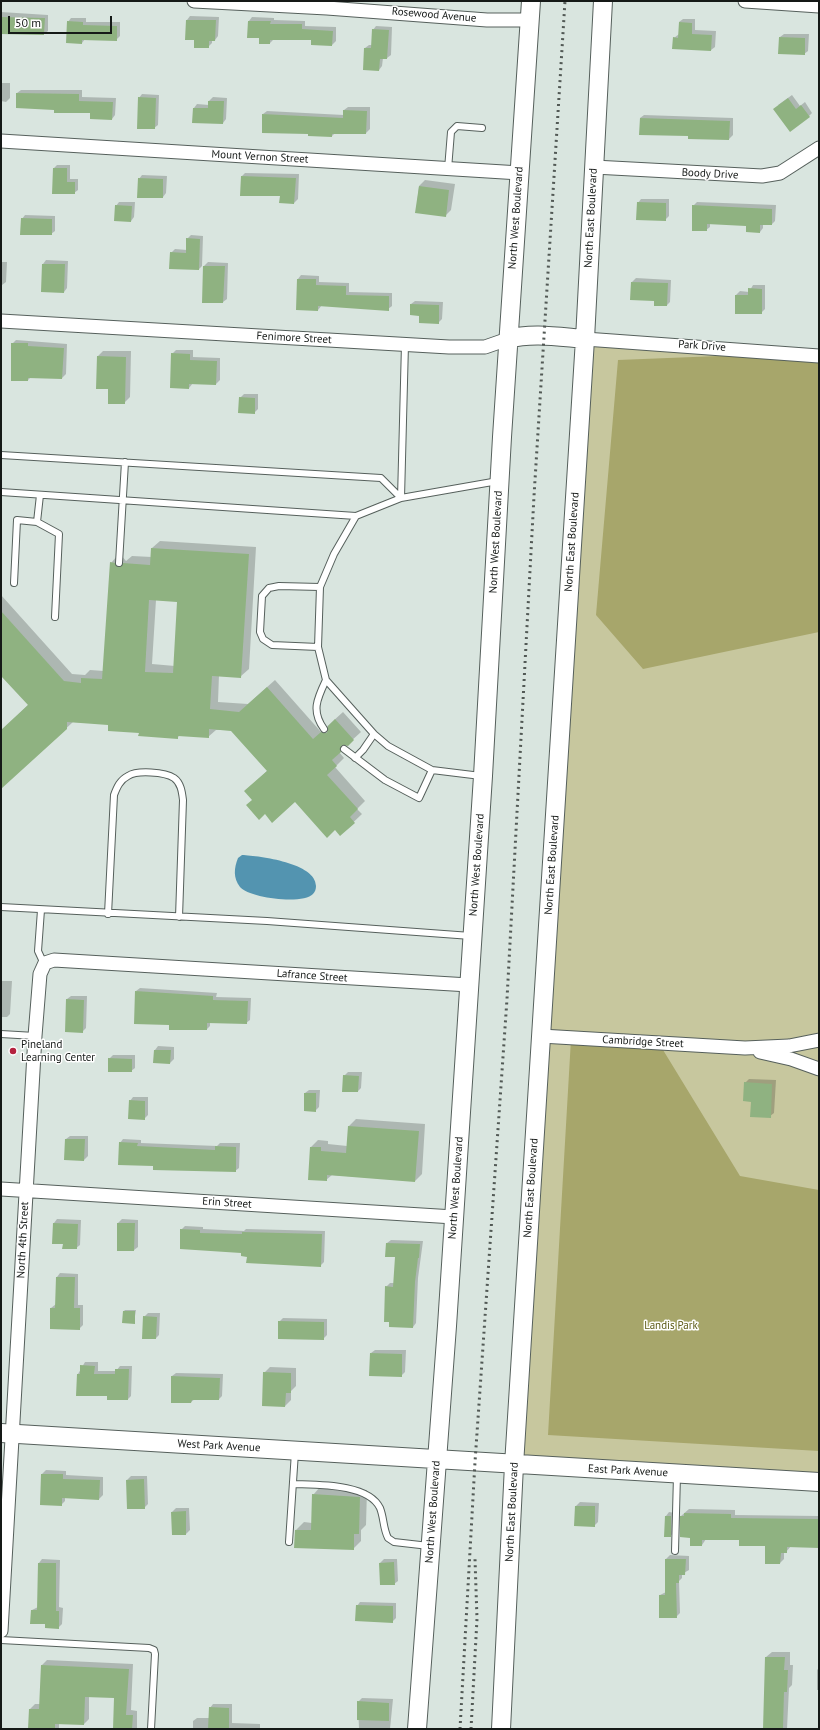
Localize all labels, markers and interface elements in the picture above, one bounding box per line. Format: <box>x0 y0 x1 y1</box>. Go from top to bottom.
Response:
street label: Rosewood Avenue <box>391 5 477 25</box>
scale bar <box>10 8 114 34</box>
text: 50 m <box>15 15 41 30</box>
street label: Mount Vernon Street <box>211 148 309 166</box>
street label: North West Boulevard <box>506 166 526 270</box>
street label: Boody Drive <box>681 166 739 182</box>
street label: North East Boulevard <box>582 168 600 268</box>
street label: Fenimore Street <box>256 329 332 347</box>
street label: Park Drive <box>678 338 726 354</box>
street label: North West Boulevard <box>487 490 505 594</box>
street label: North East Boulevard <box>562 492 582 592</box>
street label: North West Boulevard <box>467 813 487 917</box>
street label: North East Boulevard <box>542 815 562 915</box>
street label: Lafrance Street <box>276 967 348 985</box>
street label: Cambridge Street <box>602 1033 684 1051</box>
place label: Pineland Learning Center <box>21 1038 95 1064</box>
marker: Pineland Learning Center <box>8 1046 18 1056</box>
street label: North West Boulevard <box>446 1136 466 1240</box>
street label: North East Boulevard <box>521 1138 541 1238</box>
street label: Erin Street <box>202 1195 252 1211</box>
street label: North 4th Street <box>14 1201 32 1279</box>
park label: Landis Park <box>644 1319 698 1333</box>
street label: West Park Avenue <box>177 1437 261 1455</box>
street label: North West Boulevard <box>423 1460 443 1564</box>
street label: North East Boulevard <box>503 1462 521 1562</box>
street label: East Park Avenue <box>588 1462 668 1480</box>

